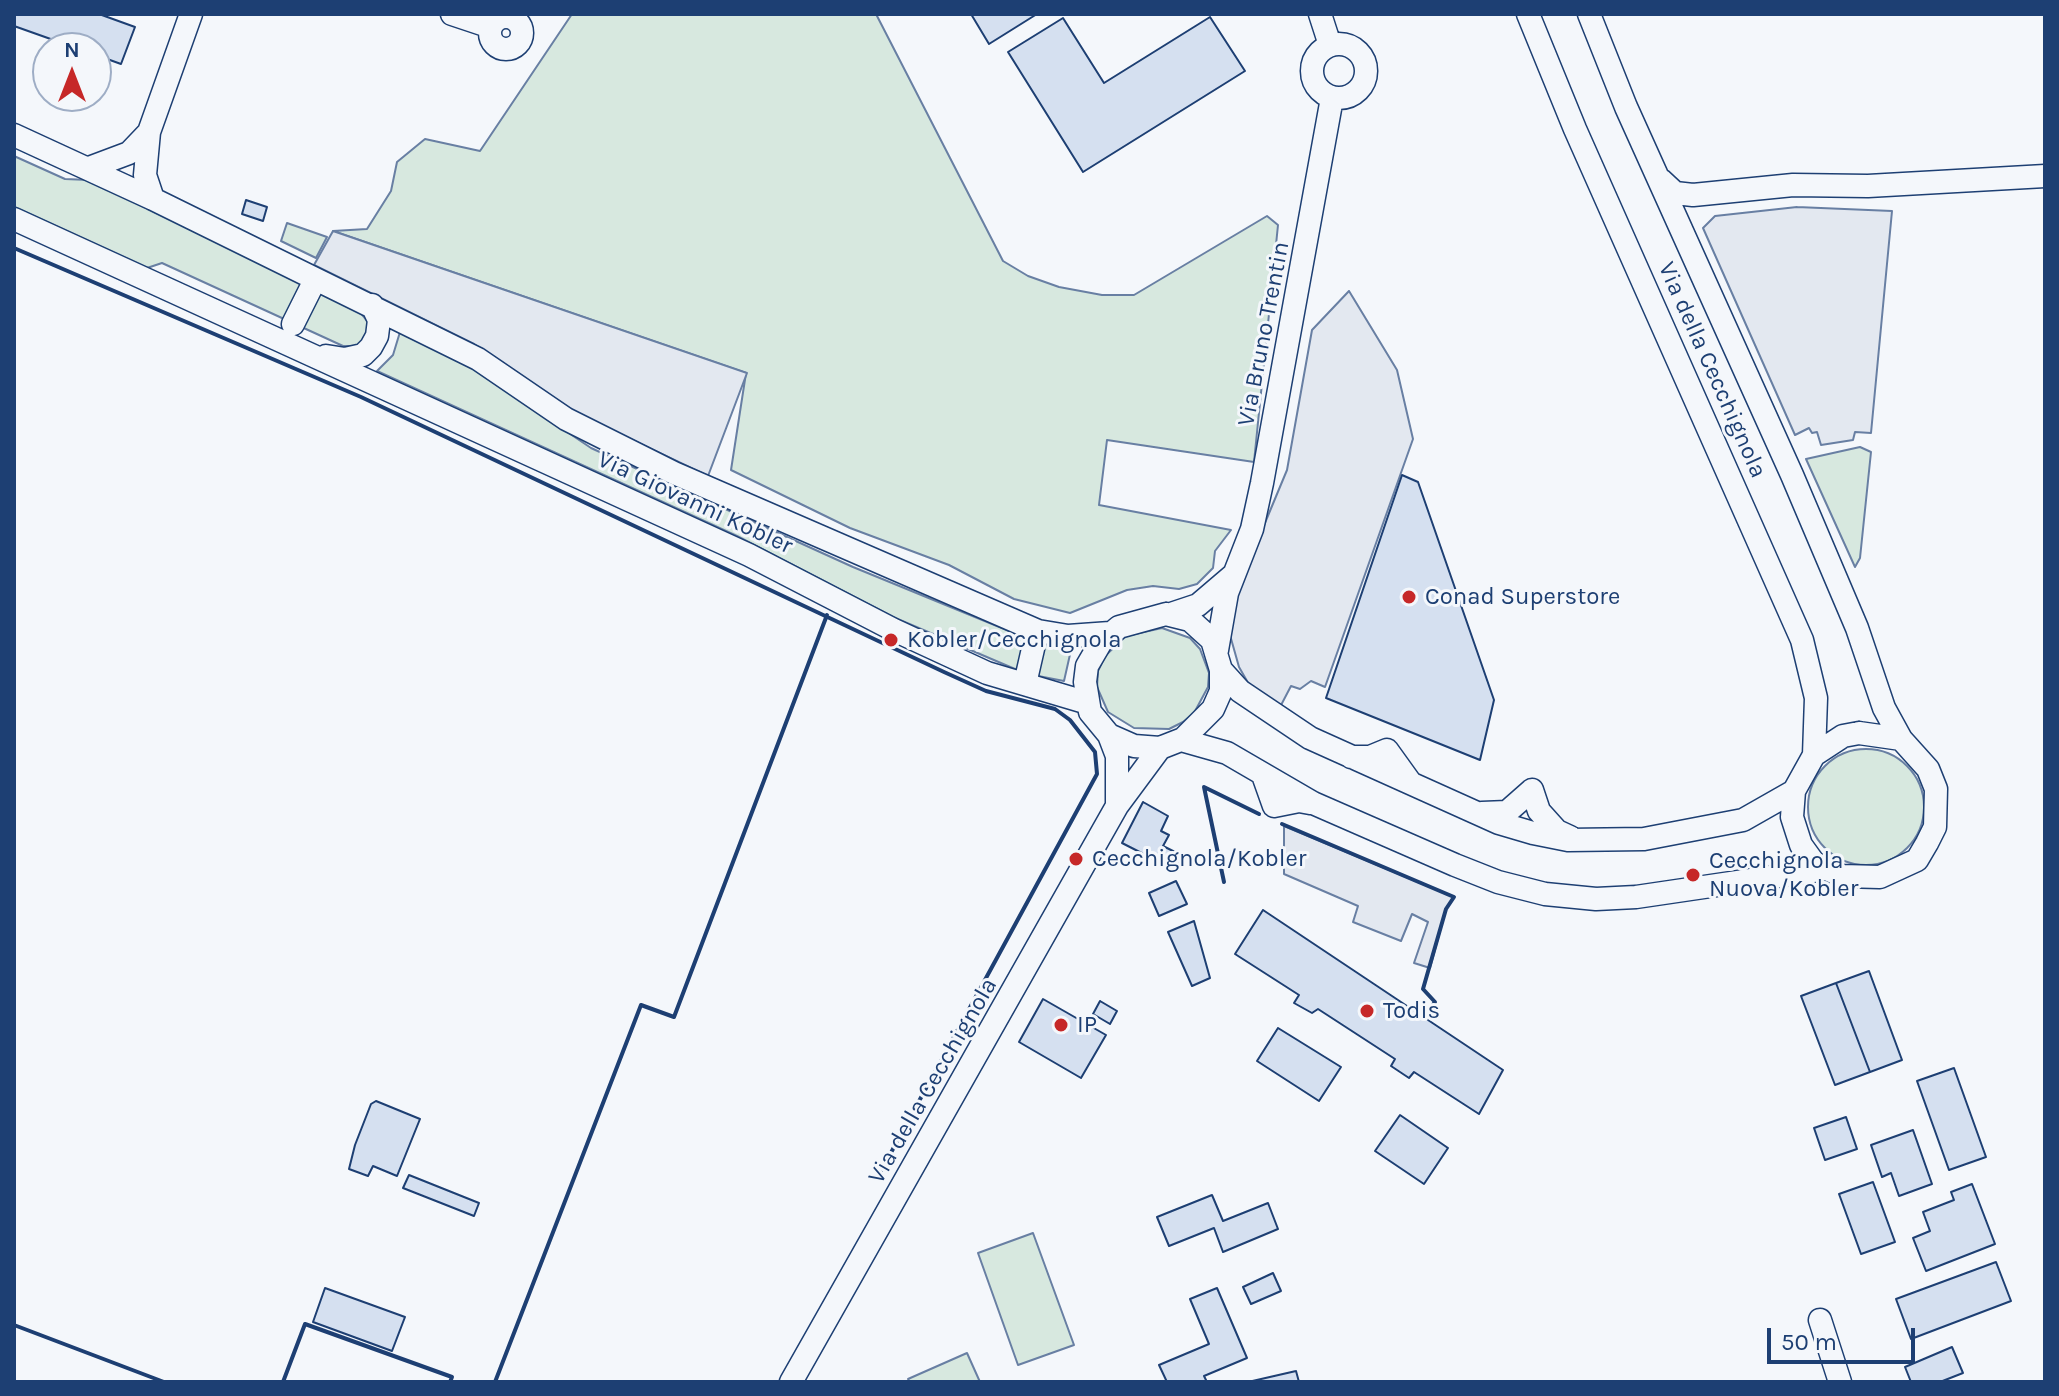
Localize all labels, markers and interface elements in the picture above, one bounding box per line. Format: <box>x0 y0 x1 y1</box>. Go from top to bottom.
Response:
north arrow <box>32 32 112 112</box>
text: N <box>64 37 80 63</box>
street label: Via Bruno Trentin <box>1232 239 1296 429</box>
street label: Via della Cecchignola <box>1651 258 1773 482</box>
street label: Via Giovanni Kobler <box>593 445 797 561</box>
place label: Conad Superstore <box>1425 583 1620 611</box>
marker: Conad Superstore <box>1400 588 1418 606</box>
place label: Kobler/Cecchignola <box>907 626 1122 654</box>
marker: Kobler/Cecchignola <box>882 631 900 649</box>
place label: Cecchignola/Kobler <box>1092 845 1307 873</box>
place label: Cecchignola Nuova/Kobler <box>1709 847 1858 903</box>
marker: Cecchignola/Kobler <box>1067 850 1085 868</box>
marker: Cecchignola Nuova/Kobler <box>1684 866 1702 884</box>
street label: Via della Cecchignola <box>862 973 1004 1189</box>
place label: Todis <box>1383 997 1440 1025</box>
marker: Todis <box>1358 1002 1376 1020</box>
place label: IP <box>1077 1011 1097 1039</box>
marker: IP <box>1052 1016 1070 1034</box>
scale bar <box>1771 1312 1919 1362</box>
text: 50 m <box>1781 1328 1837 1356</box>

